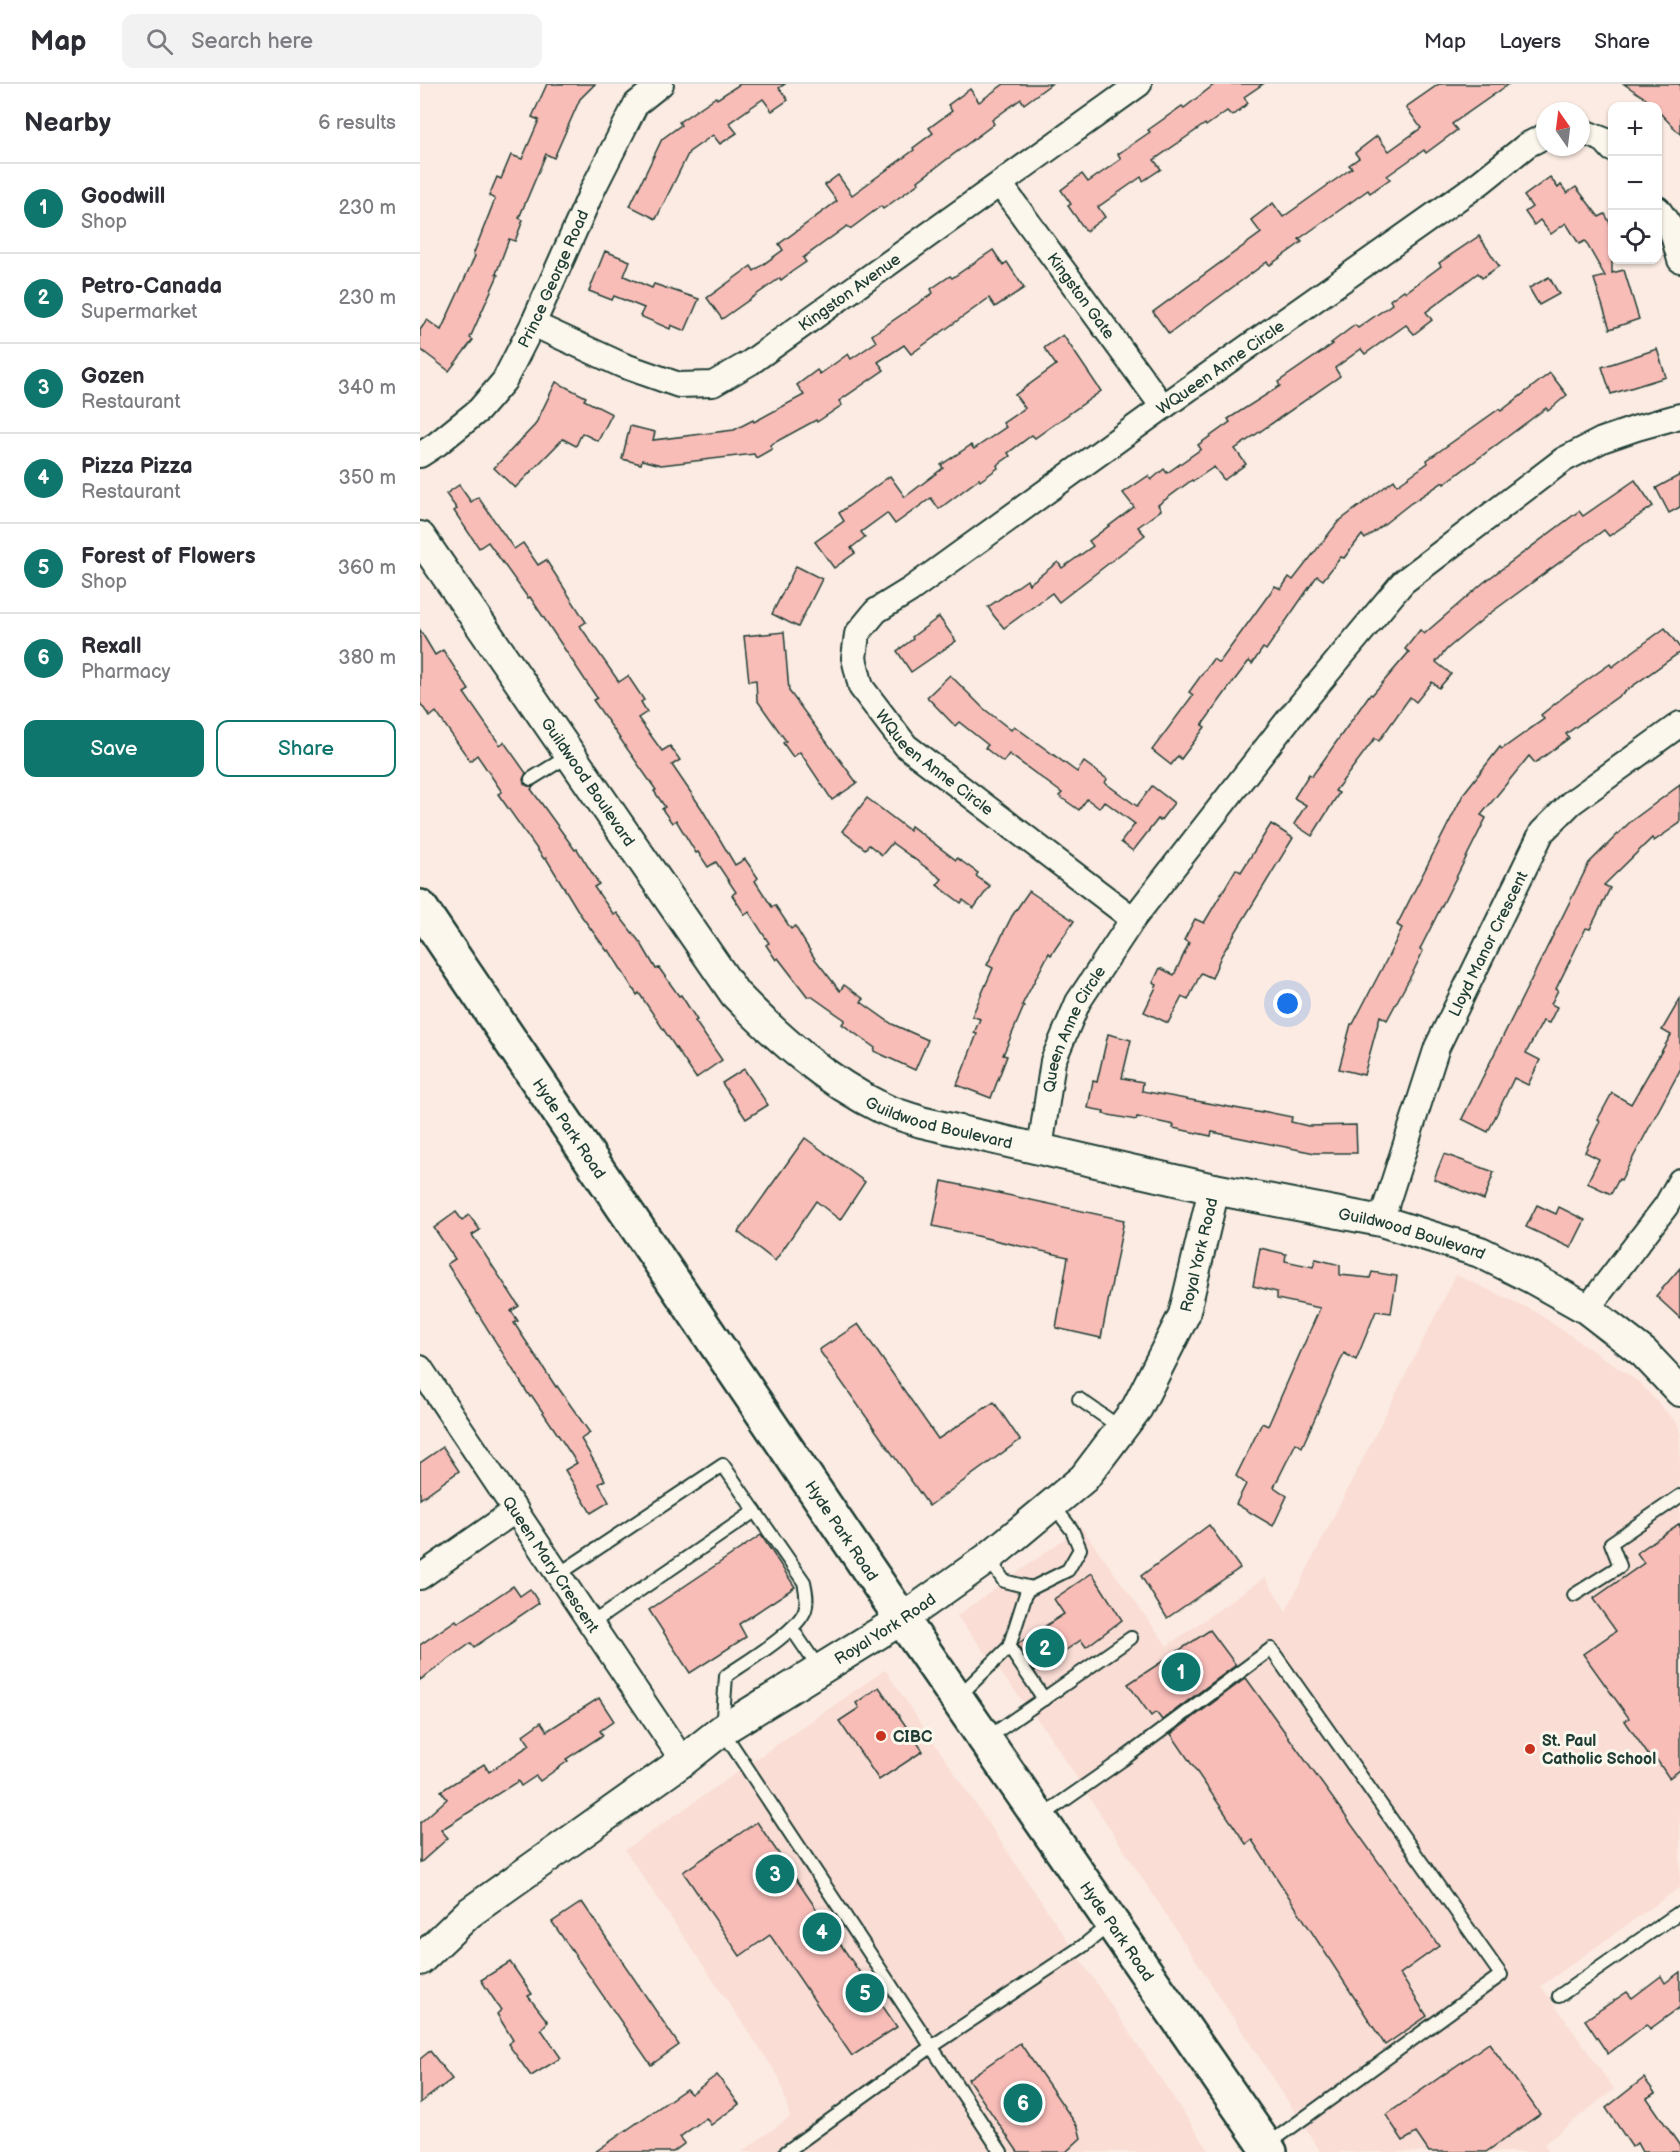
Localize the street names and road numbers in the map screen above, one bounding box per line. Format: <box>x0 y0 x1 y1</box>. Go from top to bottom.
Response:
street label: Prince George Road <box>515 208 593 351</box>
street label: Kingston Gate <box>1042 249 1118 344</box>
street label: Kingston Avenue <box>795 250 905 336</box>
street label: WQueen Anne Circle <box>1153 317 1289 419</box>
street label: WQueen Anne Circle <box>871 706 997 820</box>
street label: Guildwood Boulevard <box>536 714 638 850</box>
street label: Lloyd Manor Crescent <box>1445 868 1532 1020</box>
street label: Queen Anne Circle <box>1040 962 1110 1094</box>
street label: Hyde Park Road <box>528 1075 609 1183</box>
street label: Guildwood Boulevard <box>862 1093 1014 1154</box>
street label: Royal York Road <box>1177 1196 1223 1314</box>
street label: Guildwood Boulevard <box>1337 1205 1488 1264</box>
street label: Hyde Park Road <box>800 1478 881 1585</box>
street label: Queen Mary Crescent <box>498 1493 602 1637</box>
street label: Royal York Road <box>831 1590 940 1669</box>
street label: Hyde Park Road <box>1075 1878 1157 1985</box>

